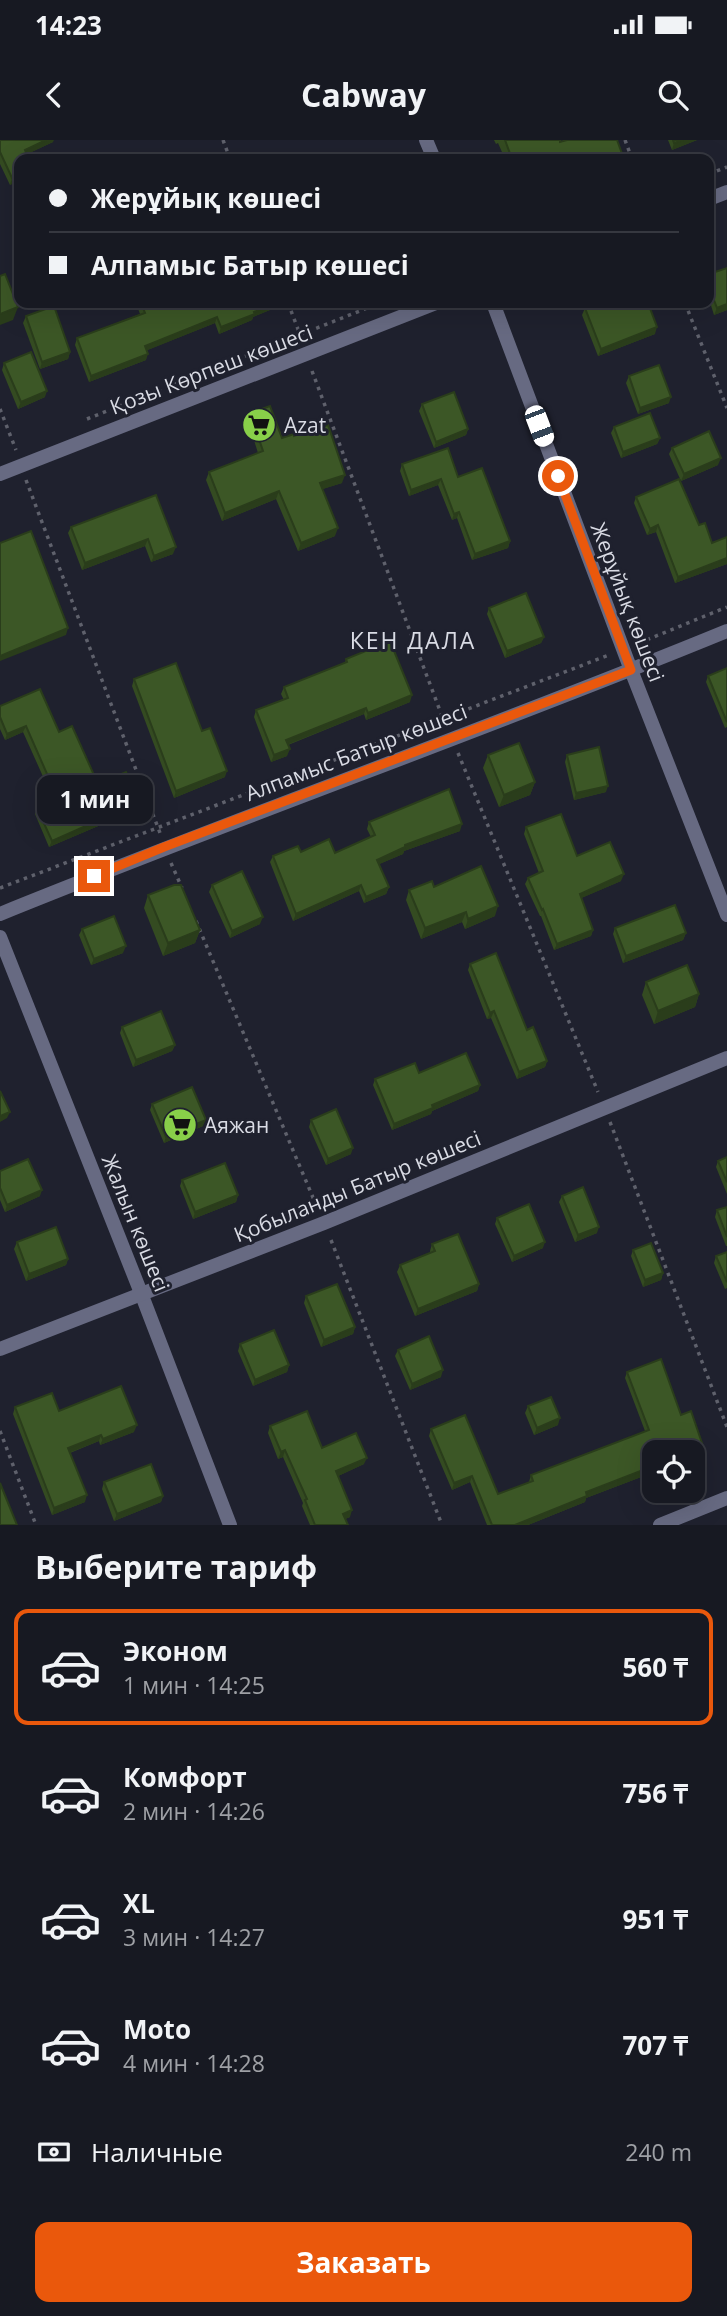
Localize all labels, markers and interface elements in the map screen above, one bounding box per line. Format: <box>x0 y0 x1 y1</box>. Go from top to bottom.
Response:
text: 14:23 <box>35 7 102 43</box>
text: Cabway <box>301 73 426 116</box>
icon: back <box>35 76 73 114</box>
icon: search <box>654 76 692 114</box>
text: Жерұйық көшесі <box>91 180 321 216</box>
text: Алпамыс Батыр көшесі <box>91 247 409 283</box>
street label: Қозы Көрпеш көшесі <box>106 317 316 421</box>
car <box>522 403 557 449</box>
supermarket icon: Azat <box>240 406 278 444</box>
place label: Azat <box>284 411 326 439</box>
route start <box>542 460 574 492</box>
street label: Жерұйық көшесі <box>585 518 671 686</box>
district label: КЕН ДАЛА <box>350 624 476 656</box>
street label: Алпамыс Батыр көшесі <box>241 697 471 807</box>
callout: 1 мин <box>36 774 152 824</box>
text: 1 мин <box>60 783 130 815</box>
route end <box>78 860 110 892</box>
supermarket icon: Аяжан <box>161 1106 199 1144</box>
place label: Аяжан <box>204 1111 269 1139</box>
street label: Қобыланды Батыр көшесі <box>229 1124 485 1248</box>
street label: Жалын көшесі <box>96 1150 176 1296</box>
map controls <box>642 1440 705 1503</box>
button: locate <box>642 1440 705 1503</box>
text: Выберите тариф <box>35 1545 317 1588</box>
text: Эконом <box>123 1633 228 1669</box>
icon: car <box>39 1636 102 1699</box>
text: 560 ₸ <box>622 1649 688 1685</box>
text: 1 мин · 14:25 <box>123 1669 265 1701</box>
text: Комфорт <box>123 1759 247 1795</box>
icon: car <box>39 1762 102 1825</box>
text: 756 ₸ <box>622 1775 688 1811</box>
text: 2 мин · 14:26 <box>123 1795 265 1827</box>
text: XL <box>123 1885 155 1921</box>
icon: car <box>39 1888 102 1951</box>
text: 951 ₸ <box>622 1901 688 1937</box>
text: 3 мин · 14:27 <box>123 1921 265 1953</box>
text: Moto <box>123 2011 191 2047</box>
icon: car <box>39 2014 102 2077</box>
text: 707 ₸ <box>622 2027 688 2063</box>
text: 4 мин · 14:28 <box>123 2047 265 2079</box>
icon: cash <box>35 2133 73 2171</box>
text: Наличные <box>91 2134 223 2170</box>
text: 240 m <box>625 2136 692 2168</box>
button: Заказать <box>35 2222 692 2302</box>

